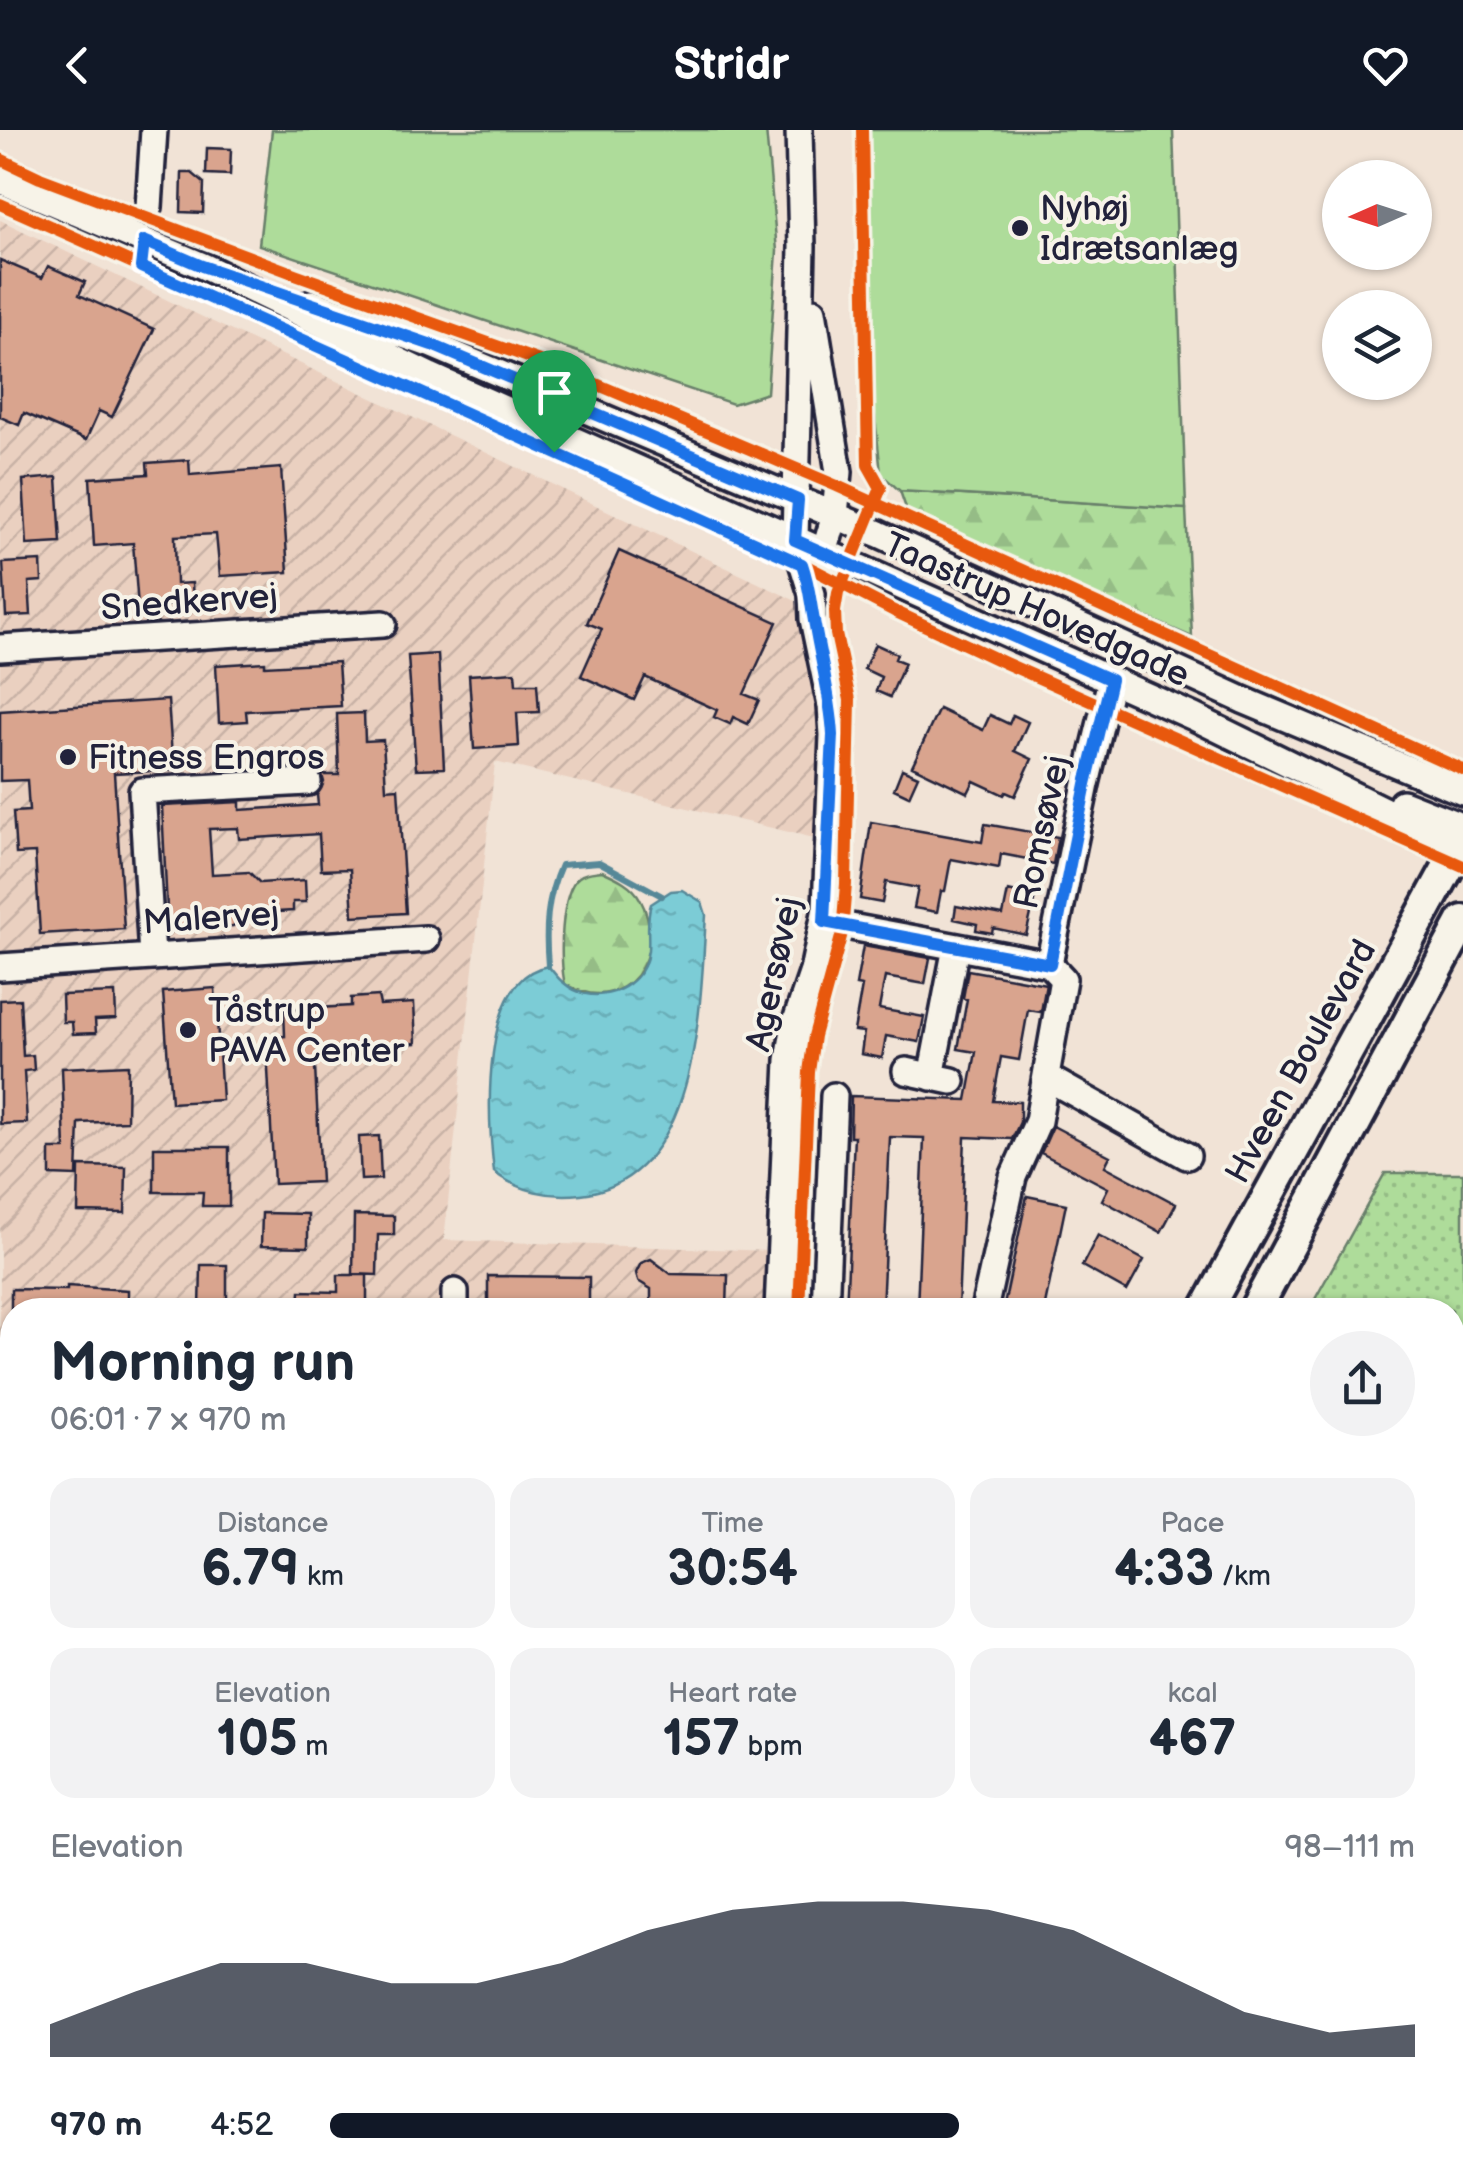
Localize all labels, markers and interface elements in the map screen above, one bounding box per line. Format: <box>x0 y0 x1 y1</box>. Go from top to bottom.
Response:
icon: back <box>50 38 105 93</box>
text: Stridr <box>674 38 789 93</box>
icon: heart <box>1358 38 1413 93</box>
north arrow <box>1322 160 1432 270</box>
map controls <box>1322 160 1432 400</box>
place label: Nyhøj Idrætsanlæg <box>1040 188 1239 271</box>
marker: Nyhøj Idrætsanlæg <box>1009 217 1031 239</box>
button: layers <box>1322 290 1432 400</box>
pin <box>512 350 597 453</box>
icon: arrive <box>527 365 582 420</box>
street label: Taastrup Hovedgade <box>877 524 1196 697</box>
street label: Snedkervej <box>99 575 279 630</box>
place label: Fitness Engros <box>88 737 325 780</box>
marker: Fitness Engros <box>57 746 79 768</box>
street label: Romsøvej <box>1005 752 1080 913</box>
street label: Malervej <box>142 892 281 945</box>
street label: Agersøvej <box>737 893 812 1055</box>
street label: Hveen Boulevard <box>1217 932 1386 1191</box>
place label: Tåstrup PAVA Center <box>208 990 406 1073</box>
marker: Tåstrup PAVA Center <box>177 1019 199 1041</box>
text: Morning run <box>50 1330 355 1397</box>
button: share <box>1310 1331 1415 1436</box>
text: 06:01 · 7 × 970 m <box>50 1401 287 1440</box>
text: Distance <box>217 1507 328 1540</box>
text: Time <box>701 1507 764 1540</box>
text: Pace <box>1161 1507 1224 1540</box>
text: 6.79 <box>201 1540 299 1600</box>
text: 30:54 <box>667 1540 798 1600</box>
text: 4:33 <box>1114 1540 1214 1600</box>
text: km <box>299 1560 344 1593</box>
text: /km <box>1214 1560 1271 1593</box>
text: Elevation <box>214 1677 331 1710</box>
text: Heart rate <box>668 1677 797 1710</box>
text: kcal <box>1167 1677 1218 1710</box>
text: 105 <box>217 1710 298 1770</box>
text: 157 <box>662 1710 740 1770</box>
text: 467 <box>1149 1710 1236 1770</box>
text: m <box>298 1730 328 1763</box>
text: bpm <box>740 1730 803 1763</box>
text: Elevation <box>50 1828 183 1867</box>
text: 98–111 m <box>1285 1828 1415 1867</box>
text: 970 m <box>50 2106 142 2145</box>
text: 4:52 <box>210 2106 273 2145</box>

